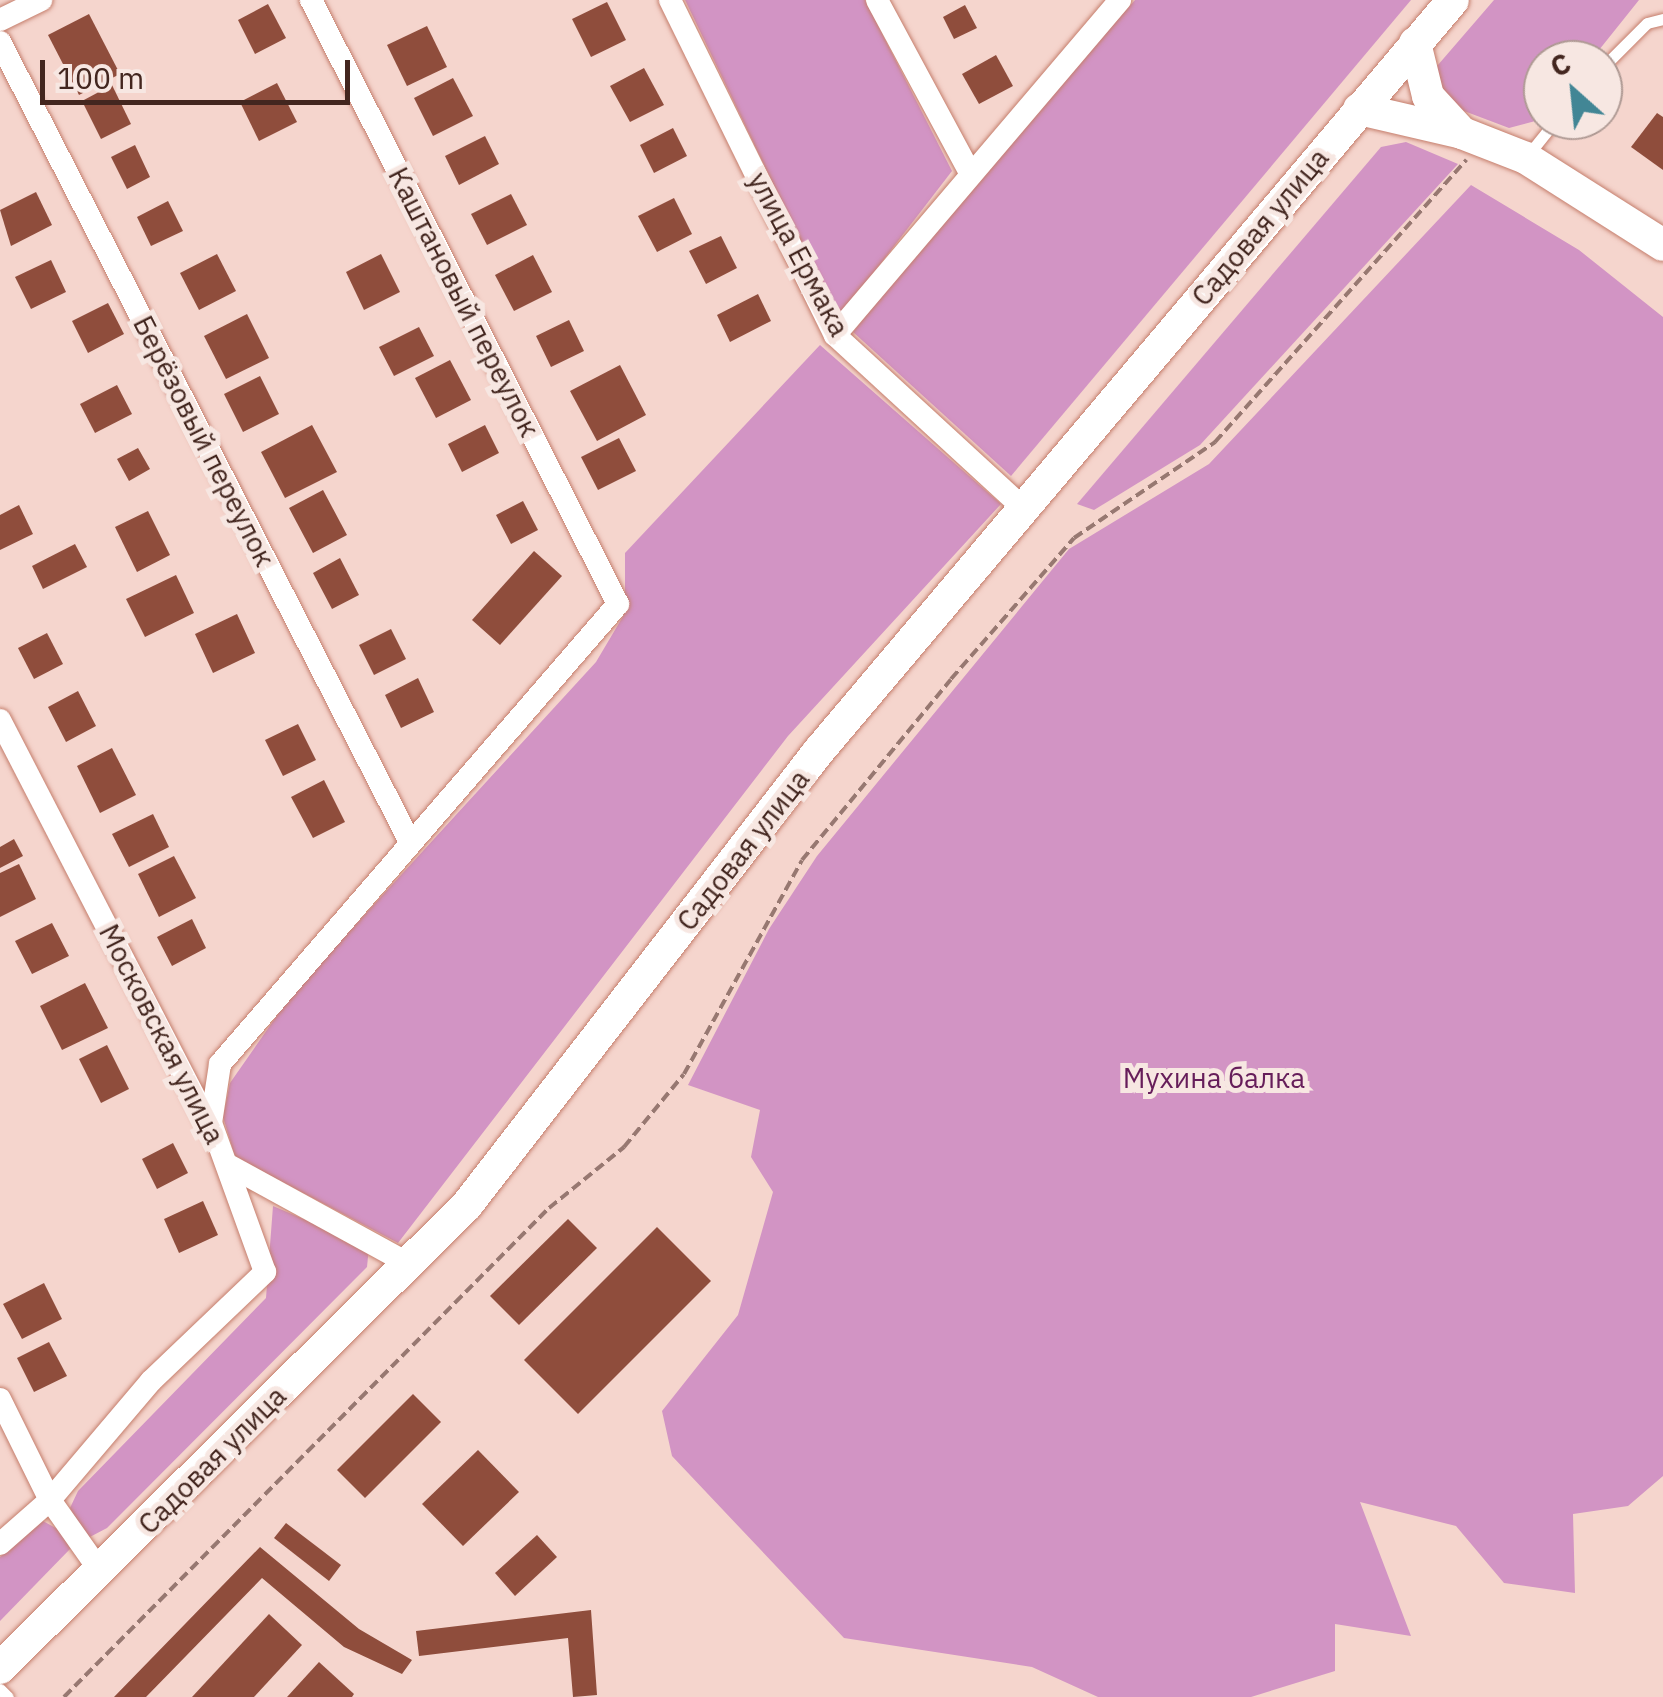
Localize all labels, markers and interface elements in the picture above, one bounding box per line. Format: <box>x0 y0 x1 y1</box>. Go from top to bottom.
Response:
scale bar <box>45 40 355 102</box>
north arrow <box>1523 40 1623 140</box>
text: С <box>1544 44 1577 85</box>
text: 100 m <box>57 58 144 97</box>
street label: Садовая улица <box>1184 142 1336 312</box>
street label: Каштановый переулок <box>381 162 547 442</box>
street label: улица Ермака <box>742 166 856 342</box>
street label: Берёзовый переулок <box>126 310 282 572</box>
street label: Садовая улица <box>670 763 816 937</box>
street label: Московская улица <box>92 919 232 1149</box>
park label: Мухина балка <box>1123 1061 1305 1095</box>
street label: Садовая улица <box>131 1379 293 1541</box>

